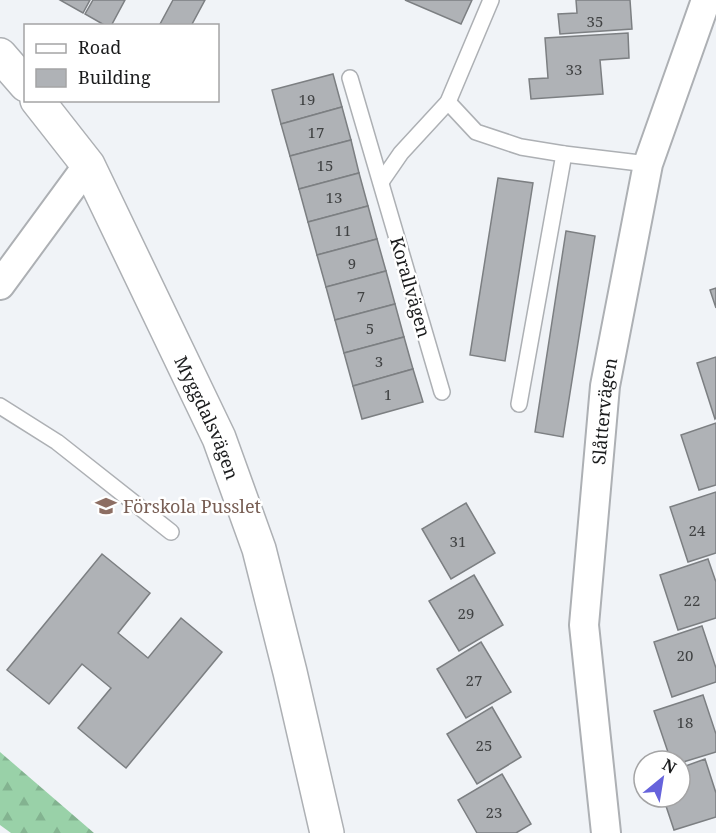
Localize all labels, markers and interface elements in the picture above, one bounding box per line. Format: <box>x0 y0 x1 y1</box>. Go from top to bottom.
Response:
house number: 35 <box>587 11 603 31</box>
legend <box>24 24 219 102</box>
text: Road <box>78 35 121 59</box>
house number: 33 <box>566 59 582 79</box>
text: Building <box>78 65 151 89</box>
house number: 19 <box>299 89 315 109</box>
house number: 17 <box>308 122 324 142</box>
house number: 15 <box>317 155 333 175</box>
house number: 13 <box>326 187 342 207</box>
house number: 11 <box>335 220 351 240</box>
street label: Korallvägen <box>385 234 437 340</box>
house number: 9 <box>348 253 356 273</box>
house number: 7 <box>357 286 365 306</box>
house number: 5 <box>366 318 374 338</box>
house number: 3 <box>375 351 383 371</box>
street label: Myggdalsvägen <box>169 352 245 483</box>
street label: Slåttervägen <box>586 355 622 466</box>
house number: 1 <box>384 384 392 404</box>
school or university icon: Förskola Pusslet <box>94 494 118 518</box>
place label: Förskola Pusslet <box>123 494 261 518</box>
house number: 24 <box>689 520 706 540</box>
house number: 31 <box>450 531 466 551</box>
house number: 22 <box>684 590 700 610</box>
house number: 29 <box>458 603 474 623</box>
house number: 20 <box>677 645 693 665</box>
house number: 27 <box>466 670 482 690</box>
house number: 18 <box>677 712 693 732</box>
house number: 25 <box>476 735 492 755</box>
north arrow <box>632 749 692 809</box>
text: N <box>659 753 681 779</box>
house number: 23 <box>486 802 502 822</box>

